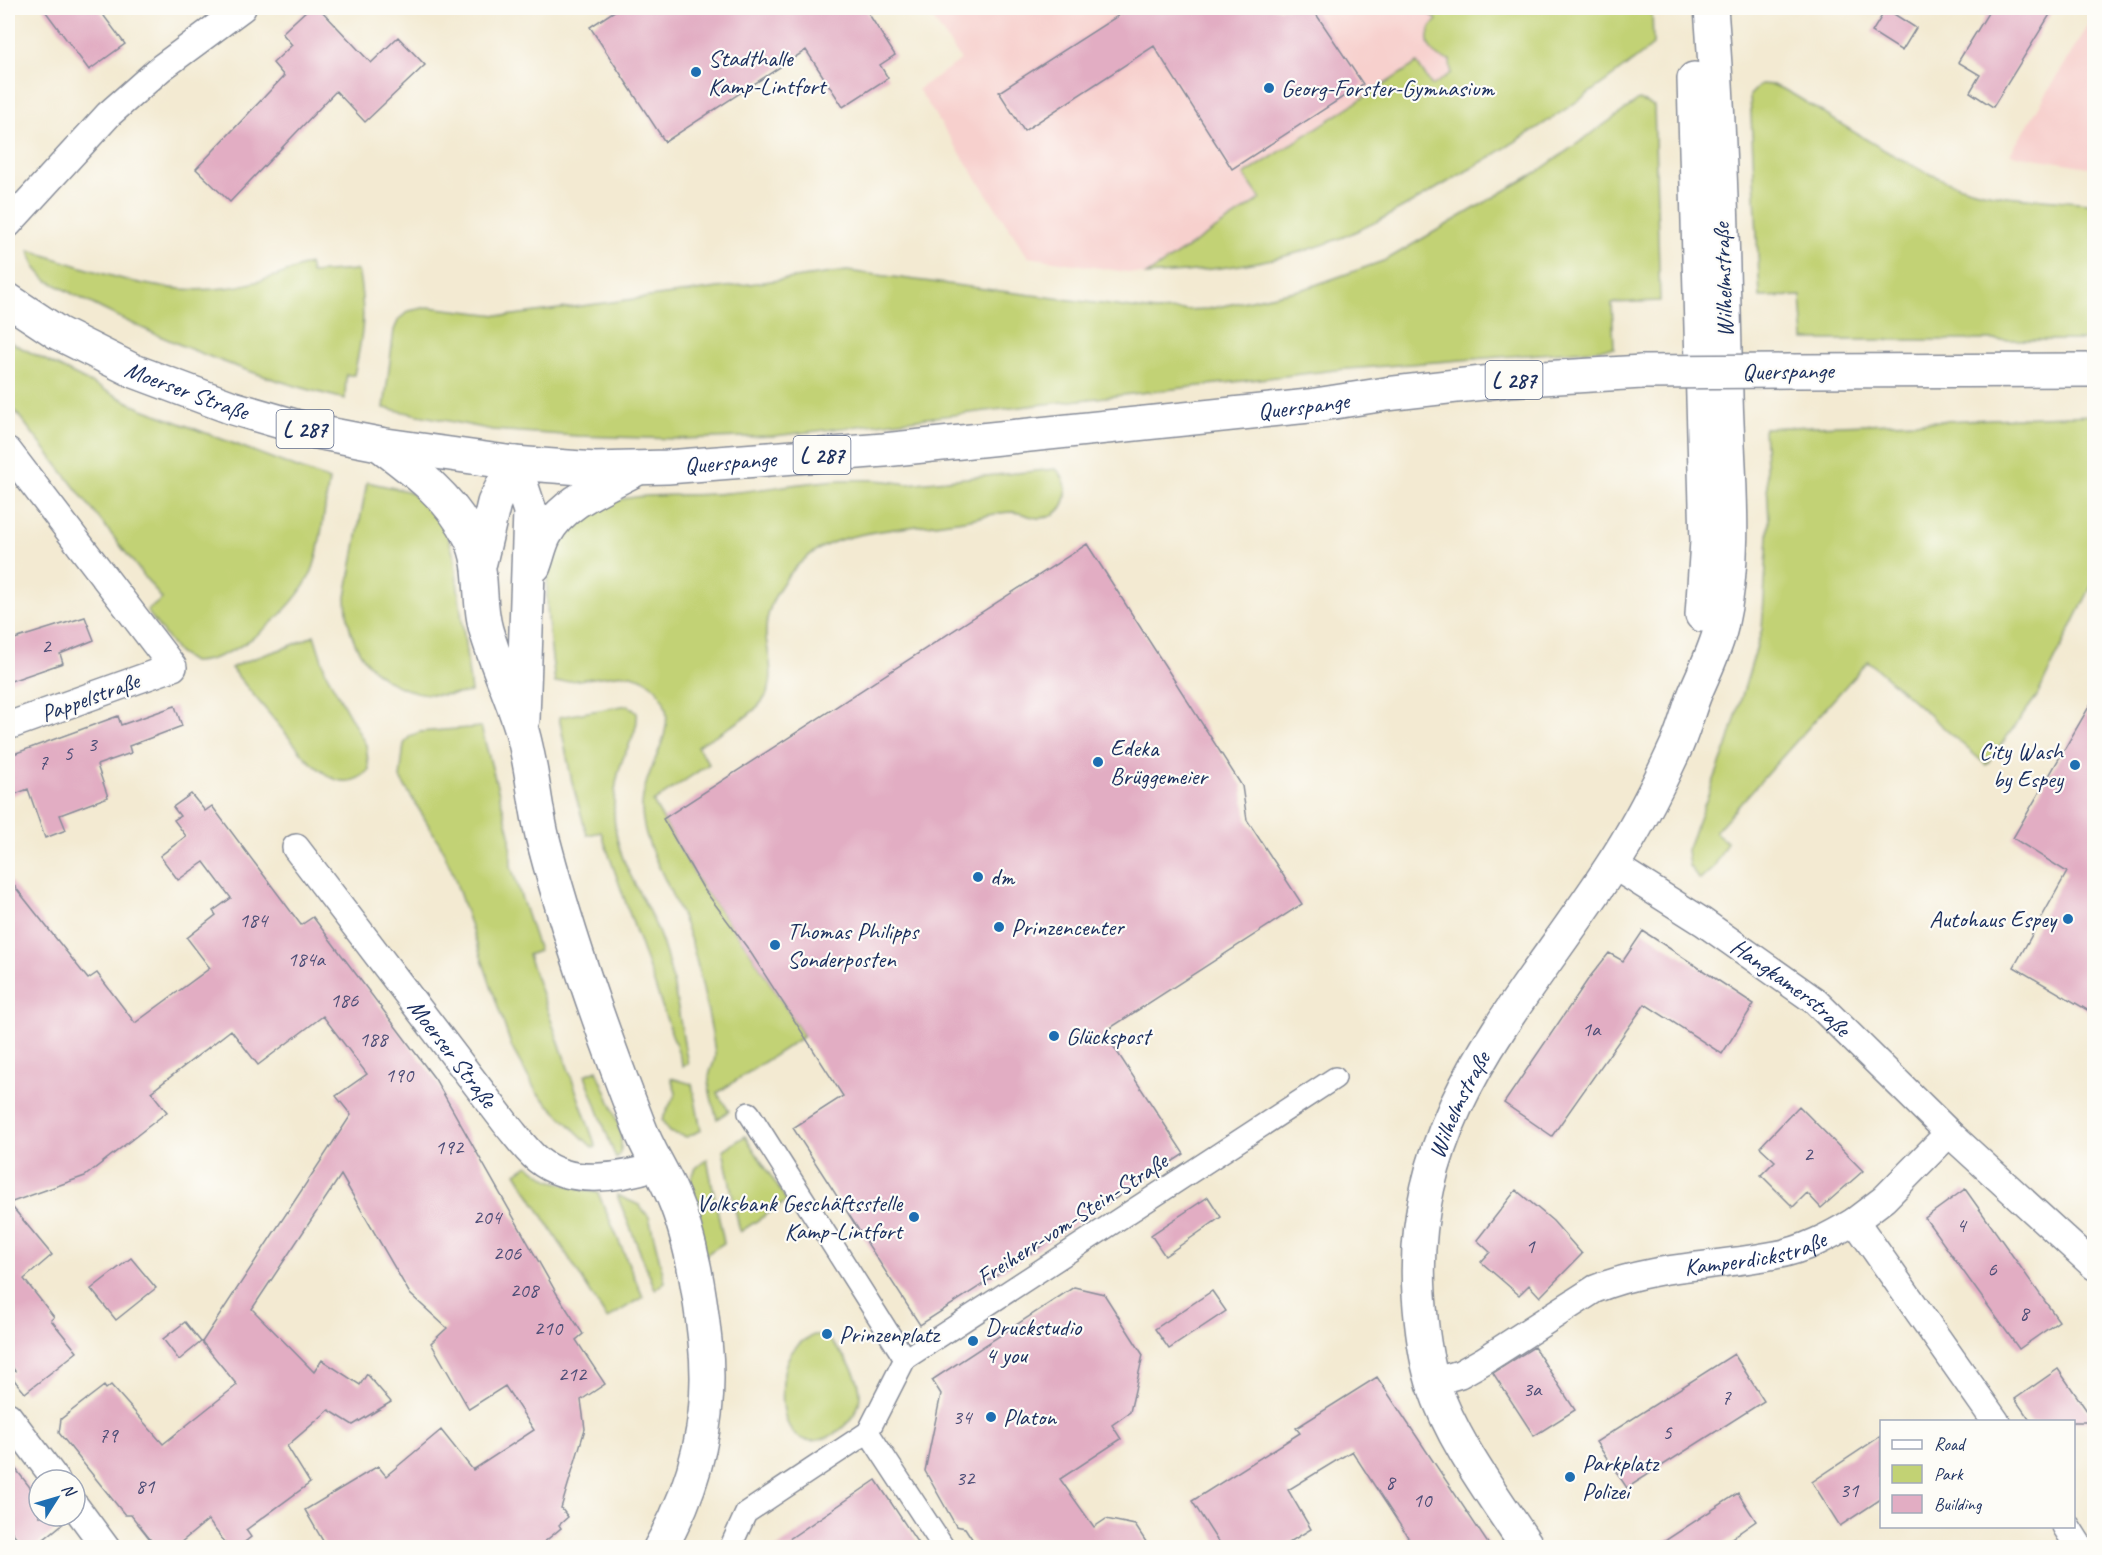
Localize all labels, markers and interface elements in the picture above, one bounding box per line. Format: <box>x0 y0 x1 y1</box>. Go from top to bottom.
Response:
place label: Stadthalle Kamp-Lintfort <box>708 43 828 101</box>
marker: Stadthalle Kamp-Lintfort <box>689 65 703 79</box>
place label: Georg-Forster-Gymnasium <box>1281 73 1495 103</box>
marker: Georg-Forster-Gymnasium <box>1262 81 1276 95</box>
street label: Wilhelmstraße <box>1706 220 1740 338</box>
street label: Moerser Straße <box>121 354 254 427</box>
street label: Querspange <box>1742 355 1836 387</box>
road number: L 287 <box>1486 361 1543 399</box>
street label: Querspange <box>1256 385 1353 426</box>
road number: L 287 <box>276 410 334 448</box>
road number: L 287 <box>794 436 850 474</box>
street label: Querspange <box>683 443 779 481</box>
house number: 2 <box>41 633 52 659</box>
street label: Pappelstraße <box>37 665 145 729</box>
house number: 3 <box>87 731 98 757</box>
place label: Edeka Brüggemeier <box>1110 733 1209 791</box>
place label: City Wash by Espey <box>1979 736 2065 794</box>
house number: 5 <box>63 740 74 766</box>
house number: 7 <box>38 749 49 775</box>
marker: Edeka Brüggemeier <box>1091 755 1105 769</box>
marker: City Wash by Espey <box>2068 758 2082 772</box>
place label: dm <box>990 862 1015 892</box>
marker: dm <box>971 870 985 884</box>
place label: Autohaus Espey <box>1929 904 2058 934</box>
house number: 184 <box>239 907 270 933</box>
place label: Prinzencenter <box>1011 912 1126 942</box>
marker: Autohaus Espey <box>2061 912 2075 926</box>
place label: Thomas Philipps Sonderposten <box>787 916 920 974</box>
marker: Prinzencenter <box>992 920 1006 934</box>
street label: Hangkamerstraße <box>1725 931 1859 1044</box>
marker: Thomas Philipps Sonderposten <box>768 938 782 952</box>
house number: 184a <box>287 946 327 972</box>
house number: 186 <box>330 987 359 1013</box>
street label: Moerser Straße <box>401 993 505 1115</box>
house number: 1a <box>1582 1016 1602 1042</box>
place label: Glückspost <box>1066 1021 1153 1051</box>
house number: 188 <box>359 1026 390 1052</box>
marker: Glückspost <box>1047 1029 1061 1043</box>
street label: Wilhelmstraße <box>1421 1044 1498 1162</box>
house number: 190 <box>385 1062 415 1088</box>
house number: 192 <box>435 1134 465 1160</box>
house number: 2 <box>1803 1141 1814 1167</box>
street label: Freiherr-vom-Stein-Straße <box>971 1145 1175 1292</box>
place label: Volksbank Geschäftsstelle Kamp-Lintfort <box>696 1188 904 1246</box>
house number: 204 <box>473 1204 504 1230</box>
marker: Volksbank Geschäftsstelle Kamp-Lintfort <box>907 1210 921 1224</box>
house number: 4 <box>1956 1212 1968 1238</box>
street label: Kamperdickstraße <box>1682 1223 1833 1282</box>
house number: 1 <box>1525 1233 1536 1259</box>
house number: 206 <box>493 1240 522 1266</box>
house number: 6 <box>1987 1256 1997 1282</box>
house number: 208 <box>510 1277 541 1303</box>
house number: 8 <box>2019 1300 2031 1326</box>
place label: Druckstudio 4 you <box>985 1312 1083 1370</box>
house number: 210 <box>534 1315 564 1341</box>
place label: Prinzenplatz <box>839 1319 941 1349</box>
marker: Prinzenplatz <box>820 1327 834 1341</box>
marker: Druckstudio 4 you <box>966 1334 980 1348</box>
house number: 212 <box>558 1361 588 1387</box>
house number: 3a <box>1523 1376 1543 1402</box>
house number: 7 <box>1721 1384 1732 1410</box>
place label: Platon <box>1003 1402 1057 1432</box>
house number: 34 <box>953 1404 974 1430</box>
marker: Platon <box>984 1410 998 1424</box>
house number: 5 <box>1662 1419 1673 1445</box>
legend <box>1880 1420 2075 1528</box>
house number: 79 <box>99 1422 119 1448</box>
text: Road <box>1934 1433 1967 1455</box>
place label: Parkplatz Polizei <box>1582 1448 1660 1506</box>
text: Park <box>1934 1463 1964 1485</box>
house number: 32 <box>956 1465 976 1491</box>
north arrow <box>27 1468 87 1528</box>
house number: 8 <box>1385 1469 1397 1495</box>
marker: Parkplatz Polizei <box>1563 1470 1577 1484</box>
house number: 81 <box>136 1473 156 1499</box>
house number: 31 <box>1840 1477 1860 1503</box>
text: N <box>57 1480 81 1502</box>
house number: 10 <box>1413 1487 1433 1513</box>
text: Building <box>1934 1493 1983 1515</box>

